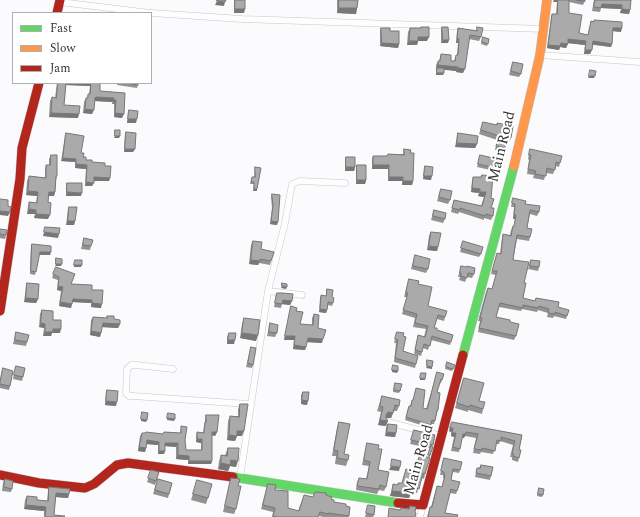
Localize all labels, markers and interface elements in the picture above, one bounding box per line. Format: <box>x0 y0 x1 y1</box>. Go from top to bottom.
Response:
legend <box>12 12 152 84</box>
text: Fast <box>50 19 72 38</box>
text: Slow <box>50 39 75 58</box>
text: Jam <box>50 59 71 78</box>
street label: Main Road <box>485 110 521 184</box>
street label: Main Road <box>401 423 439 497</box>

